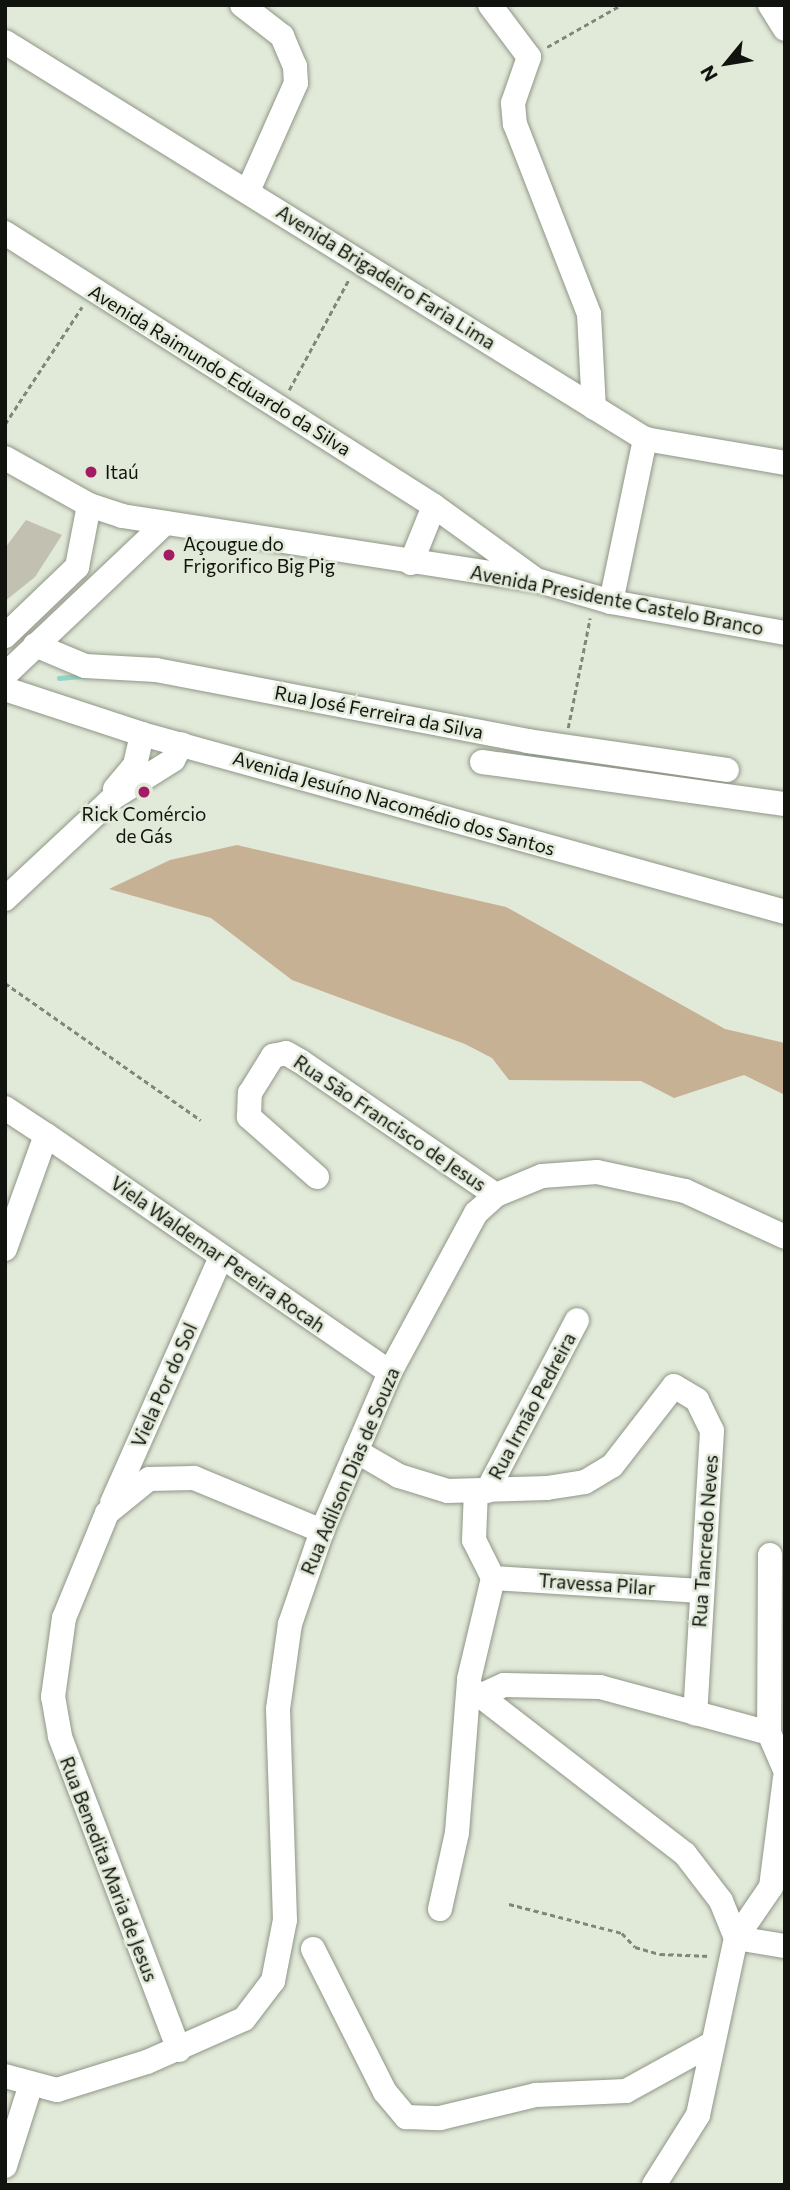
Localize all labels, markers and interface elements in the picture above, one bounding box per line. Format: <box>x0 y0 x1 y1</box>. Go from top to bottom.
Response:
north arrow <box>692 28 762 98</box>
text: N <box>695 62 722 86</box>
street label: Avenida Brigadeiro Faria Lima <box>272 200 500 354</box>
street label: Avenida Raimundo Eduardo da Silva <box>85 280 355 460</box>
place label: Itaú <box>105 461 139 483</box>
marker: Itaú <box>83 464 99 480</box>
place label: Açougue do Frigorifico Big Pig <box>183 533 335 577</box>
marker: Açougue do Frigorifico Big Pig <box>161 547 177 563</box>
street label: Avenida Presidente Castelo Branco <box>468 560 766 640</box>
street label: Rua José Ferreira da Silva <box>273 681 485 743</box>
street label: Avenida Jesuíno Nacomédio dos Santos <box>230 746 558 860</box>
marker: Rick Comércio de Gás <box>136 784 152 800</box>
place label: Rick Comércio de Gás <box>82 803 206 847</box>
street label: Rua São Francisco de Jesus <box>290 1050 490 1196</box>
street label: Viela Waldemar Pereira Rocah <box>106 1171 330 1337</box>
street label: Viela Por do Sol <box>126 1319 202 1451</box>
street label: Rua Irmão Pedreira <box>484 1329 580 1483</box>
street label: Rua Adilson Dias de Souza <box>296 1364 404 1578</box>
street label: Rua Tancredo Neves <box>688 1454 722 1628</box>
street label: Travessa Pilar <box>538 1569 656 1599</box>
street label: Rua Benedita Maria de Jesus <box>55 1753 163 1985</box>

